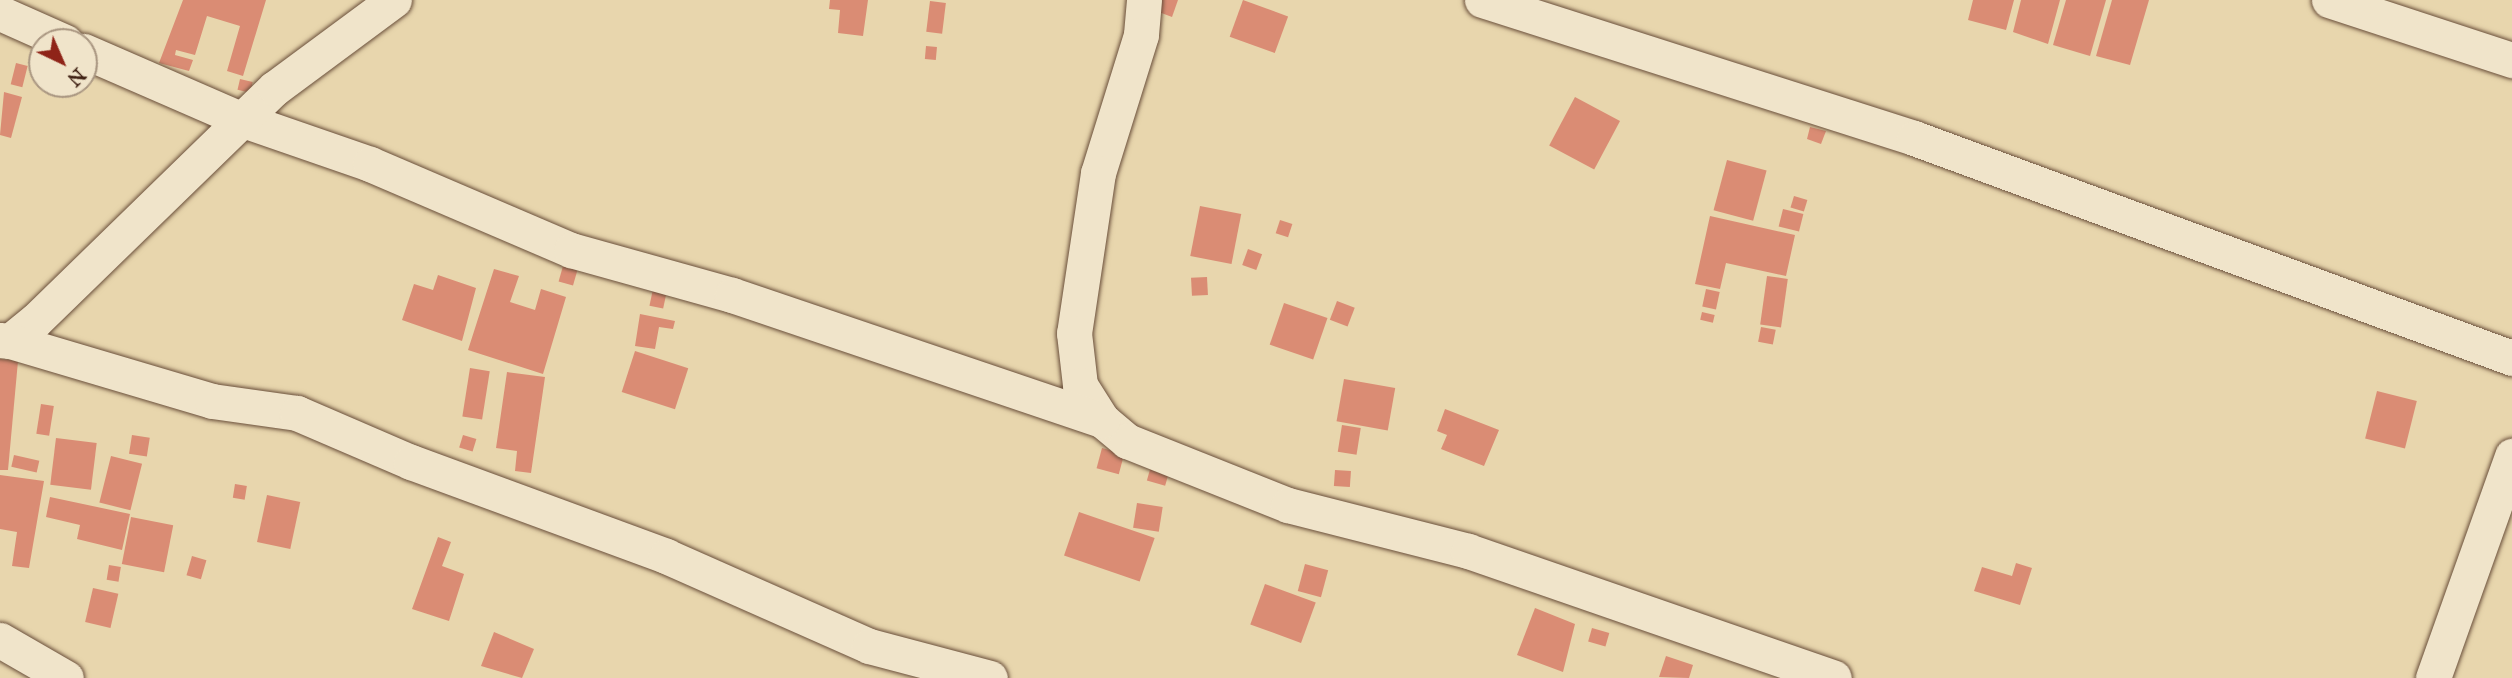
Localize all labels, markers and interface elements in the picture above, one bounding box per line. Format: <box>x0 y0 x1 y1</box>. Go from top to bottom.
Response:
north arrow <box>28 28 98 98</box>
text: N <box>63 63 90 91</box>

